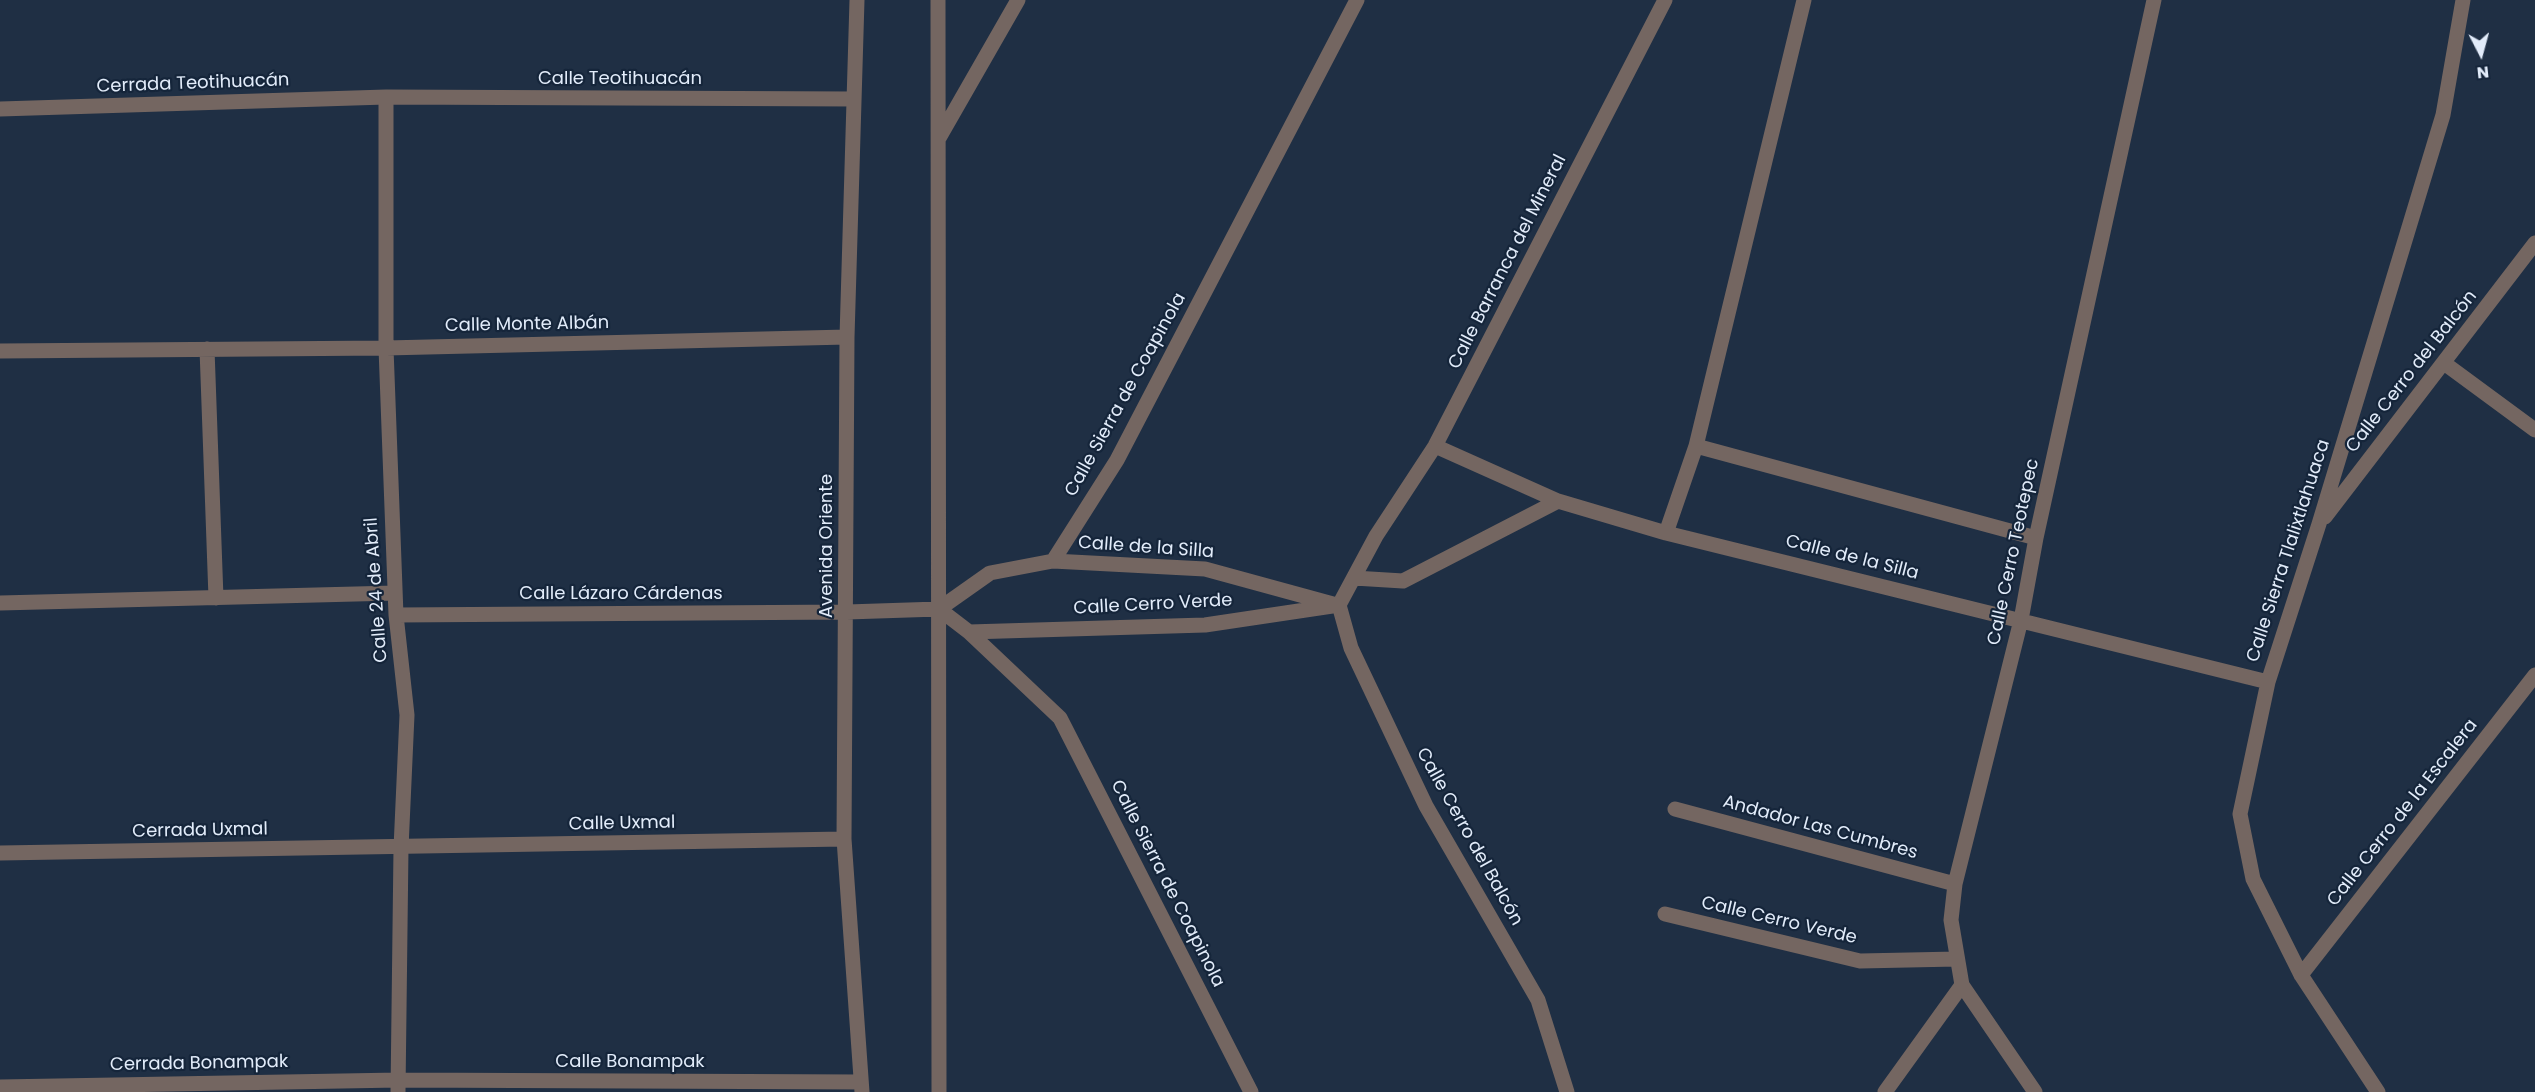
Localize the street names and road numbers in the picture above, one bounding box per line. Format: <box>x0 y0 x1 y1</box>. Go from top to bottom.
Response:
street label: Calle Teotihuacán <box>538 68 702 90</box>
street label: Cerrada Teotihuacán <box>96 70 290 98</box>
street label: Calle Barranca del Mineral <box>1444 151 1572 373</box>
street label: Calle Cerro del Balcón <box>2342 287 2482 457</box>
street label: Calle Sierra de Coapinola <box>1061 289 1191 501</box>
street label: Calle Monte Albán <box>445 313 609 337</box>
street label: Calle Sierra Tlalixtlahuaca <box>2243 437 2335 665</box>
street label: Calle Cerro Teotepec <box>1984 457 2044 647</box>
street label: Avenida Oriente <box>816 474 838 618</box>
street label: Calle 24 de Abril <box>361 517 393 663</box>
street label: Calle de la Silla <box>1783 531 1921 585</box>
street label: Calle de la Silla <box>1077 532 1215 564</box>
street label: Calle Lázaro Cárdenas <box>519 583 723 605</box>
street label: Calle Cerro Verde <box>1073 590 1233 620</box>
street label: Calle Cerro de la Escalera <box>2323 715 2483 911</box>
street label: Calle Cerro del Balcón <box>1411 744 1527 930</box>
street label: Calle Sierra de Coapinola <box>1105 777 1229 991</box>
street label: Andador Las Cumbres <box>1720 792 1920 864</box>
street label: Calle Uxmal <box>568 812 676 836</box>
street label: Cerrada Uxmal <box>132 819 268 843</box>
street label: Calle Cerro Verde <box>1699 893 1859 949</box>
street label: Calle Bonampak <box>555 1051 705 1073</box>
street label: Cerrada Bonampak <box>110 1052 288 1076</box>

